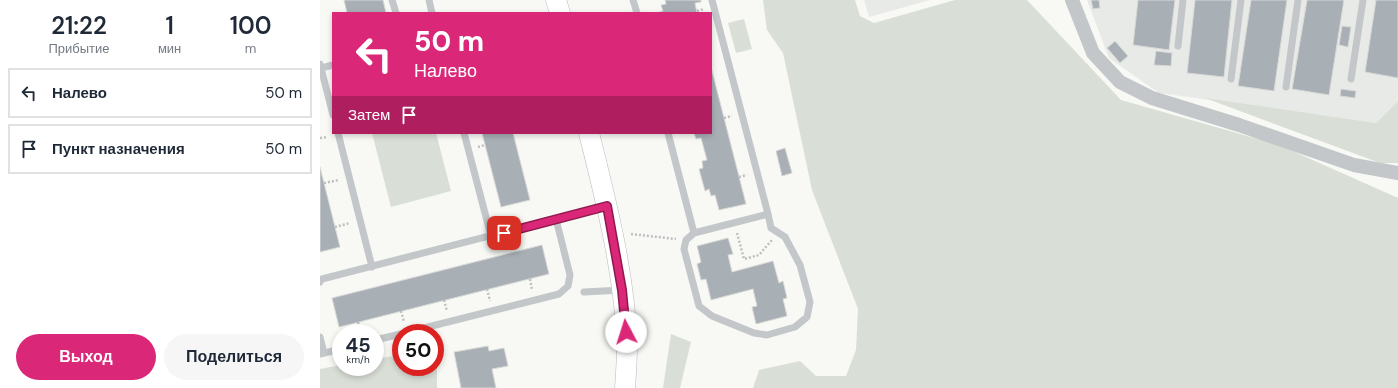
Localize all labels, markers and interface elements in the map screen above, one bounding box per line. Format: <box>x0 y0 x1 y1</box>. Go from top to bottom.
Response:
text: 21:22 <box>51 10 107 41</box>
text: 1 <box>165 10 174 41</box>
text: 100 <box>230 10 272 41</box>
text: 50 m <box>414 23 484 60</box>
icon: left <box>348 28 400 80</box>
text: Прибытие <box>48 40 109 57</box>
text: мин <box>158 40 181 57</box>
text: m <box>245 40 256 57</box>
text: Налево <box>414 59 477 83</box>
icon: left <box>18 82 40 104</box>
text: Налево <box>52 83 107 103</box>
text: 50 m <box>265 83 302 103</box>
icon: arrive <box>398 104 420 126</box>
text: Затем <box>348 105 390 125</box>
icon: arrive <box>18 138 40 160</box>
text: Пункт назначения <box>52 139 185 159</box>
text: 50 m <box>265 139 302 159</box>
pin <box>487 216 521 250</box>
icon: arrive <box>493 222 515 244</box>
position arrow <box>605 311 647 353</box>
speed limit sign: 50 <box>392 324 444 376</box>
text: 45 <box>345 332 371 358</box>
button: Выход <box>16 334 156 380</box>
button: Поделиться <box>164 334 304 380</box>
text: km/h <box>346 353 370 366</box>

